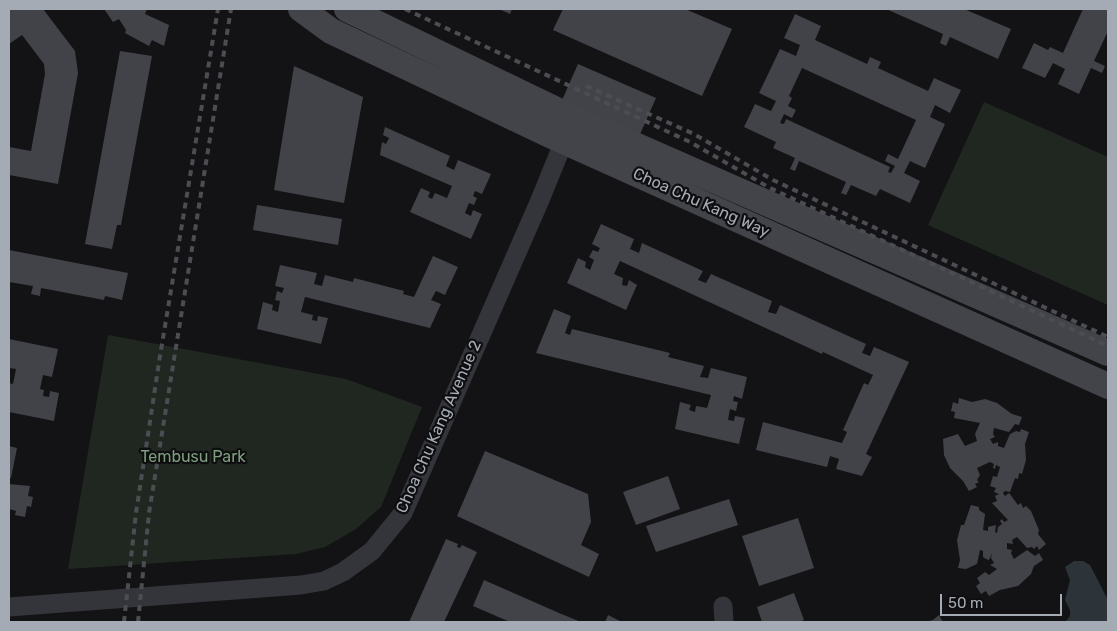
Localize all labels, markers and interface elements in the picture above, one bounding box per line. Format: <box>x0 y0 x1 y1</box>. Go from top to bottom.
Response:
street label: Choa Chu Kang Way <box>630 164 772 242</box>
street label: Choa Chu Kang Avenue 2 <box>392 338 486 516</box>
park label: Tembusu Park <box>140 447 246 467</box>
scale bar <box>942 584 1064 616</box>
text: 50 m <box>948 594 983 612</box>

